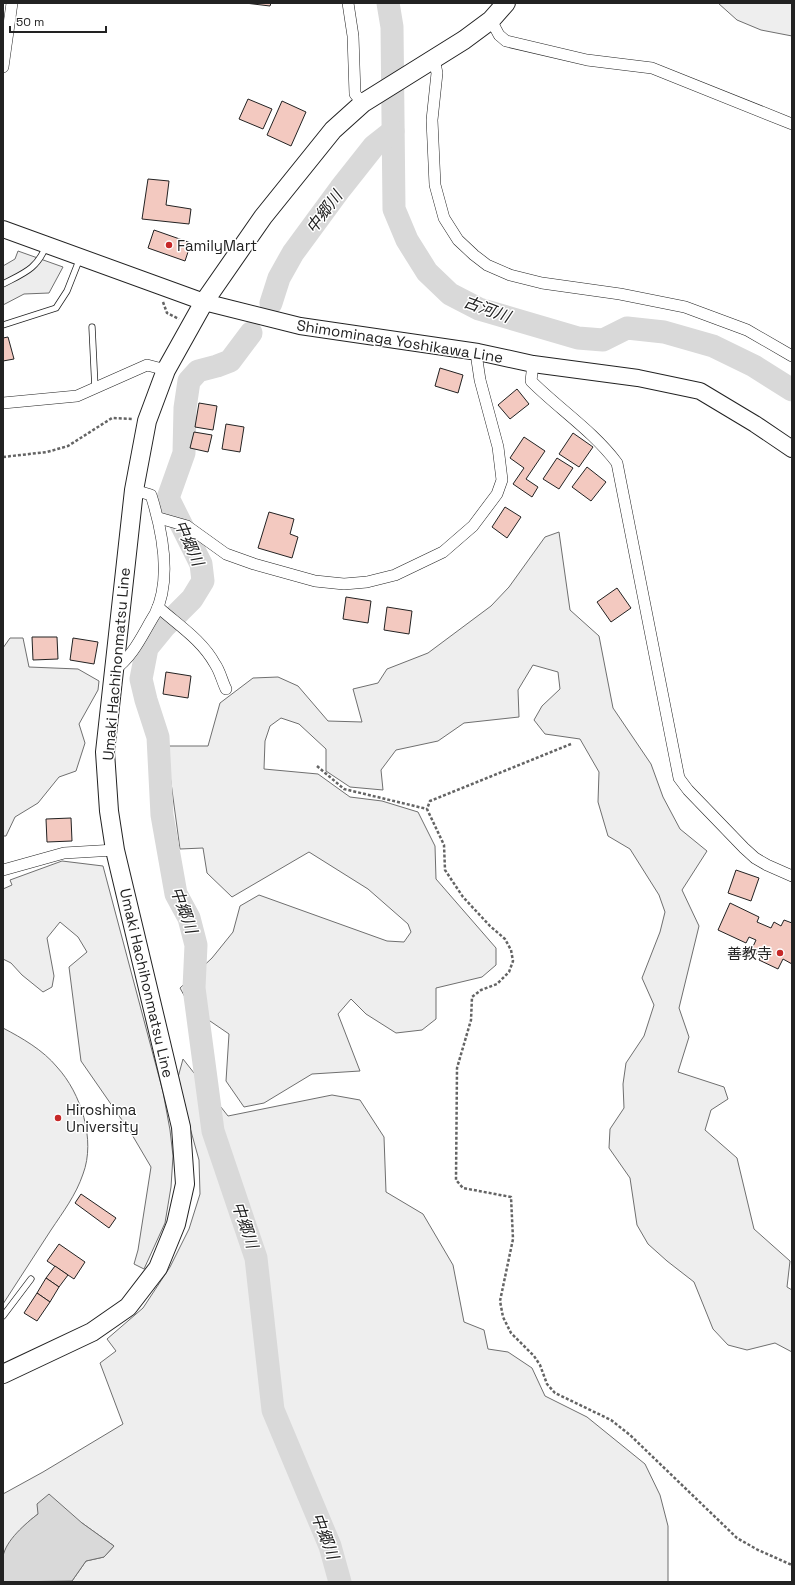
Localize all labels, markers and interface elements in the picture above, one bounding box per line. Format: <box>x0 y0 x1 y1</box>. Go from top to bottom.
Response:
scale bar <box>10 8 106 34</box>
text: 50 m <box>16 14 44 30</box>
water label: 中郷川 <box>301 185 348 237</box>
place label: FamilyMart <box>177 236 257 255</box>
marker: FamilyMart <box>164 240 174 250</box>
water label: 古河川 <box>461 291 515 328</box>
street label: Shimominaga Yoshikawa Line <box>295 315 505 367</box>
water label: 中郷川 <box>170 517 209 571</box>
street label: Umaki Hachihonmatsu Line <box>98 567 134 761</box>
water label: 中郷川 <box>166 884 203 938</box>
street label: Umaki Hachihonmatsu Line <box>116 886 178 1080</box>
place label: 善教寺 <box>727 944 772 963</box>
marker: 善教寺 <box>775 948 785 958</box>
place label: Hiroshima University <box>66 1100 139 1136</box>
marker: Hiroshima University <box>53 1113 63 1123</box>
water label: 中郷川 <box>227 1199 263 1253</box>
water label: 中郷川 <box>307 1510 344 1564</box>

